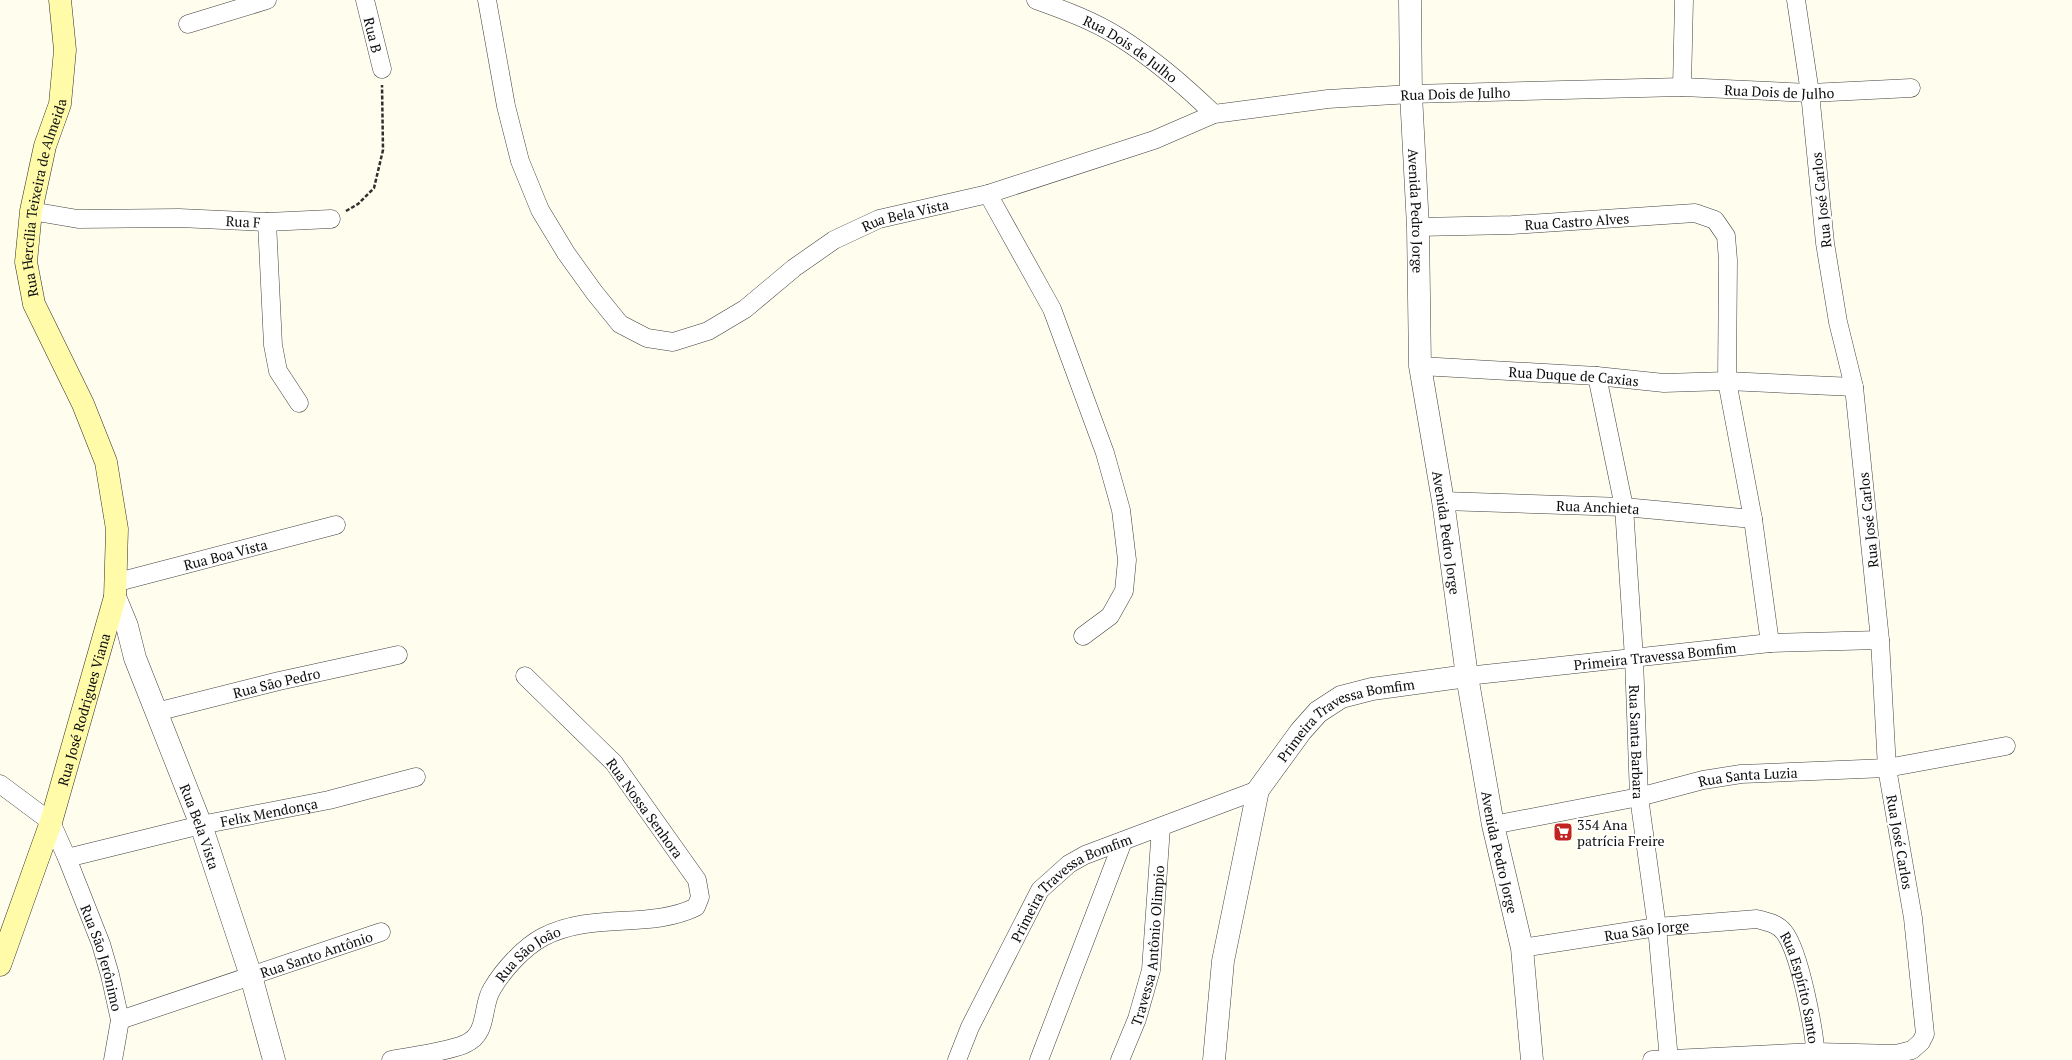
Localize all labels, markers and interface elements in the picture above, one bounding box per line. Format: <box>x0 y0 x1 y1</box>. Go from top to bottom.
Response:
street label: Rua Dois de Julho <box>1081 10 1182 87</box>
street label: Rua B <box>360 15 387 55</box>
street label: Rua Dois de Julho <box>1724 79 1835 103</box>
street label: Rua Dois de Julho <box>1400 82 1511 104</box>
street label: Rua Hercília Teixeira de Almeida <box>16 98 70 299</box>
street label: Avenida Pedro Jorge <box>1404 148 1428 273</box>
street label: Rua José Carlos <box>1807 151 1835 249</box>
street label: Rua Bela Vista <box>858 194 950 235</box>
street label: Rua Castro Alves <box>1524 208 1630 234</box>
street label: Rua F <box>225 211 261 231</box>
street label: Rua Duque de Caxias <box>1508 362 1640 390</box>
street label: Avenida Pedro Jorge <box>1428 469 1465 596</box>
street label: Rua José Carlos <box>1854 471 1882 569</box>
street label: Rua Anchieta <box>1556 495 1640 518</box>
street label: Rua Boa Vista <box>181 534 269 574</box>
street label: Rua José Rodrigues Viana <box>52 631 114 788</box>
street label: Primeira Travessa Bomfim <box>1573 637 1737 674</box>
street label: Rua São Pedro <box>231 663 322 702</box>
street label: Primeira Travessa Bomfim <box>1272 674 1416 765</box>
street label: Rua Santa Barbara <box>1625 684 1649 799</box>
street label: Rua Nossa Senhora <box>602 754 688 862</box>
street label: Rua Santa Luzia <box>1696 762 1798 790</box>
street label: Rua Bela Vista <box>176 781 224 872</box>
street label: Avenida Pedro Jorge <box>1478 789 1523 915</box>
street label: Felix Mendonça <box>218 793 319 831</box>
street label: Rua José Carlos <box>1882 793 1918 891</box>
place label: 354 Ana patrícia Freire <box>1577 815 1665 850</box>
supermarket icon: 354 Ana patrícia Freire <box>1552 821 1574 843</box>
street label: Primeira Travessa Bomfim <box>1006 829 1134 945</box>
street label: Travessa Antônio Olimpio <box>1126 865 1168 1029</box>
street label: Rua São Jerônimo <box>77 902 127 1013</box>
street label: Rua São Jorge <box>1603 915 1690 945</box>
street label: Rua São João <box>490 921 563 985</box>
street label: Rua Santo Antônio <box>257 926 375 982</box>
street label: Rua Espírito Santo <box>1776 928 1824 1045</box>

